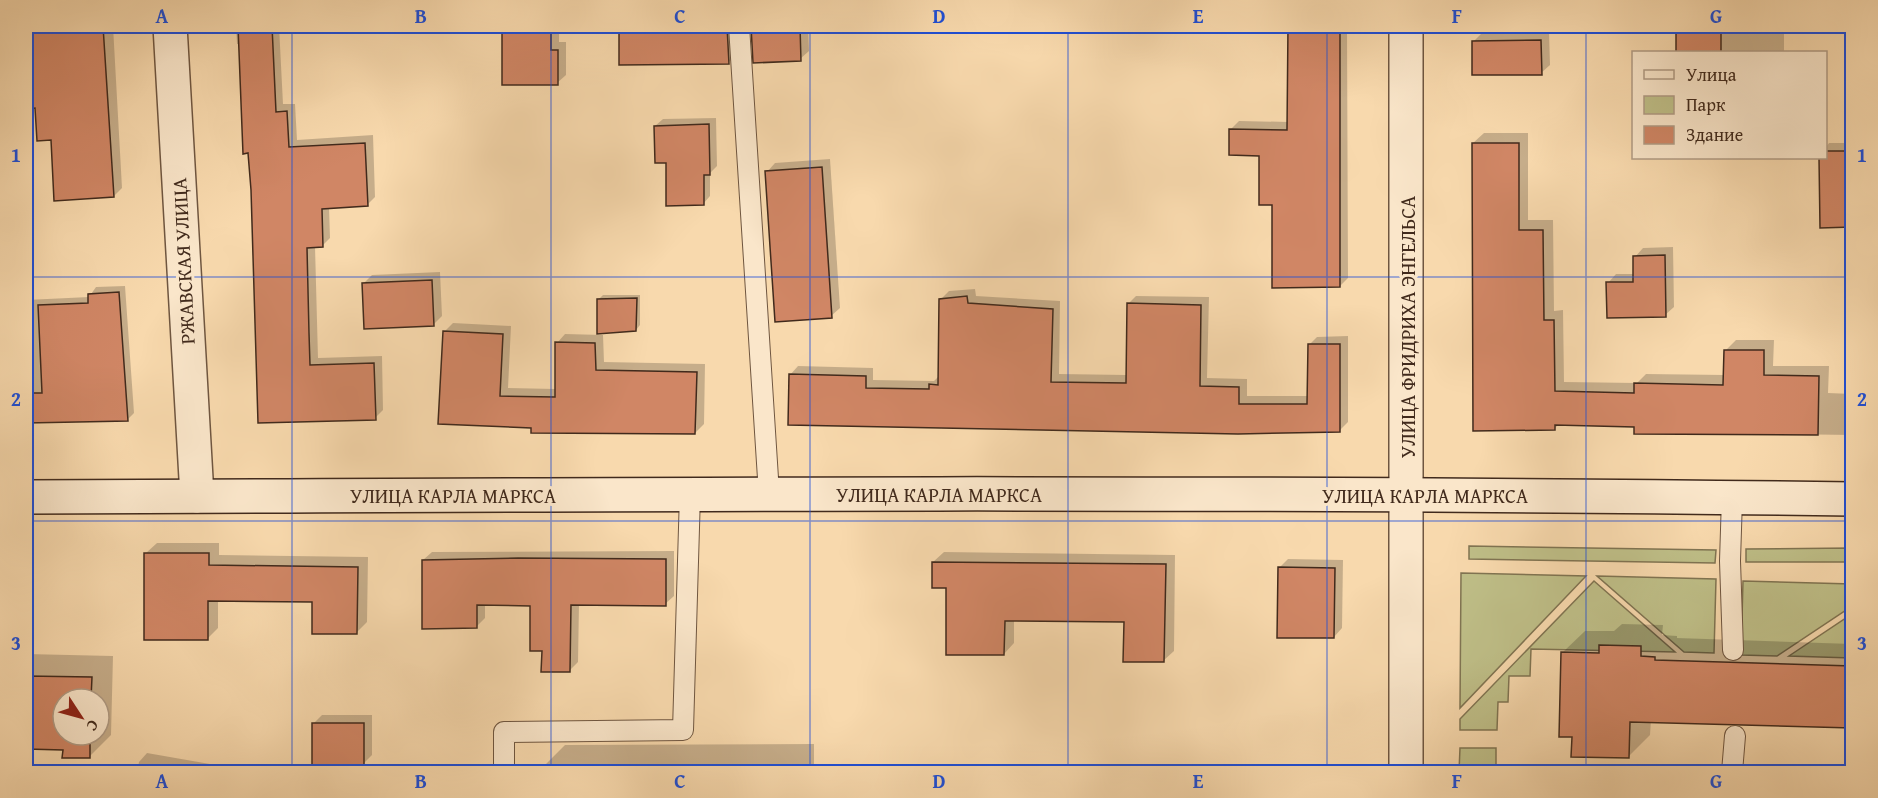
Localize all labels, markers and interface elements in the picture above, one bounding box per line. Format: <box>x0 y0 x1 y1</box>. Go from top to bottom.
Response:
text: A <box>156 1 169 30</box>
text: B <box>415 1 427 30</box>
text: C <box>674 1 686 30</box>
text: D <box>932 1 946 30</box>
text: E <box>1193 1 1204 30</box>
text: F <box>1452 1 1462 30</box>
text: G <box>1710 1 1722 30</box>
legend <box>1632 51 1827 159</box>
text: Улица <box>1686 61 1737 88</box>
text: Парк <box>1686 91 1726 118</box>
text: Здание <box>1686 121 1743 148</box>
text: 1 <box>11 140 21 169</box>
text: 1 <box>1857 140 1867 169</box>
street label: РЖАВСКАЯ УЛИЦА <box>164 177 202 345</box>
street label: УЛИЦА ФРИДРИХА ЭНГЕЛЬСА <box>1393 196 1422 458</box>
text: 2 <box>11 384 21 413</box>
text: 2 <box>1857 384 1867 413</box>
street label: УЛИЦА КАРЛА МАРКСА <box>836 480 1042 509</box>
street label: УЛИЦА КАРЛА МАРКСА <box>350 481 556 510</box>
street label: УЛИЦА КАРЛА МАРКСА <box>1322 481 1528 510</box>
text: 3 <box>11 628 21 657</box>
text: 3 <box>1857 628 1867 657</box>
north arrow <box>51 687 111 747</box>
text: С <box>81 715 106 737</box>
text: A <box>156 766 169 795</box>
text: B <box>415 766 427 795</box>
text: C <box>674 766 686 795</box>
text: D <box>932 766 946 795</box>
text: E <box>1193 766 1204 795</box>
text: F <box>1452 766 1462 795</box>
text: G <box>1710 766 1722 795</box>

